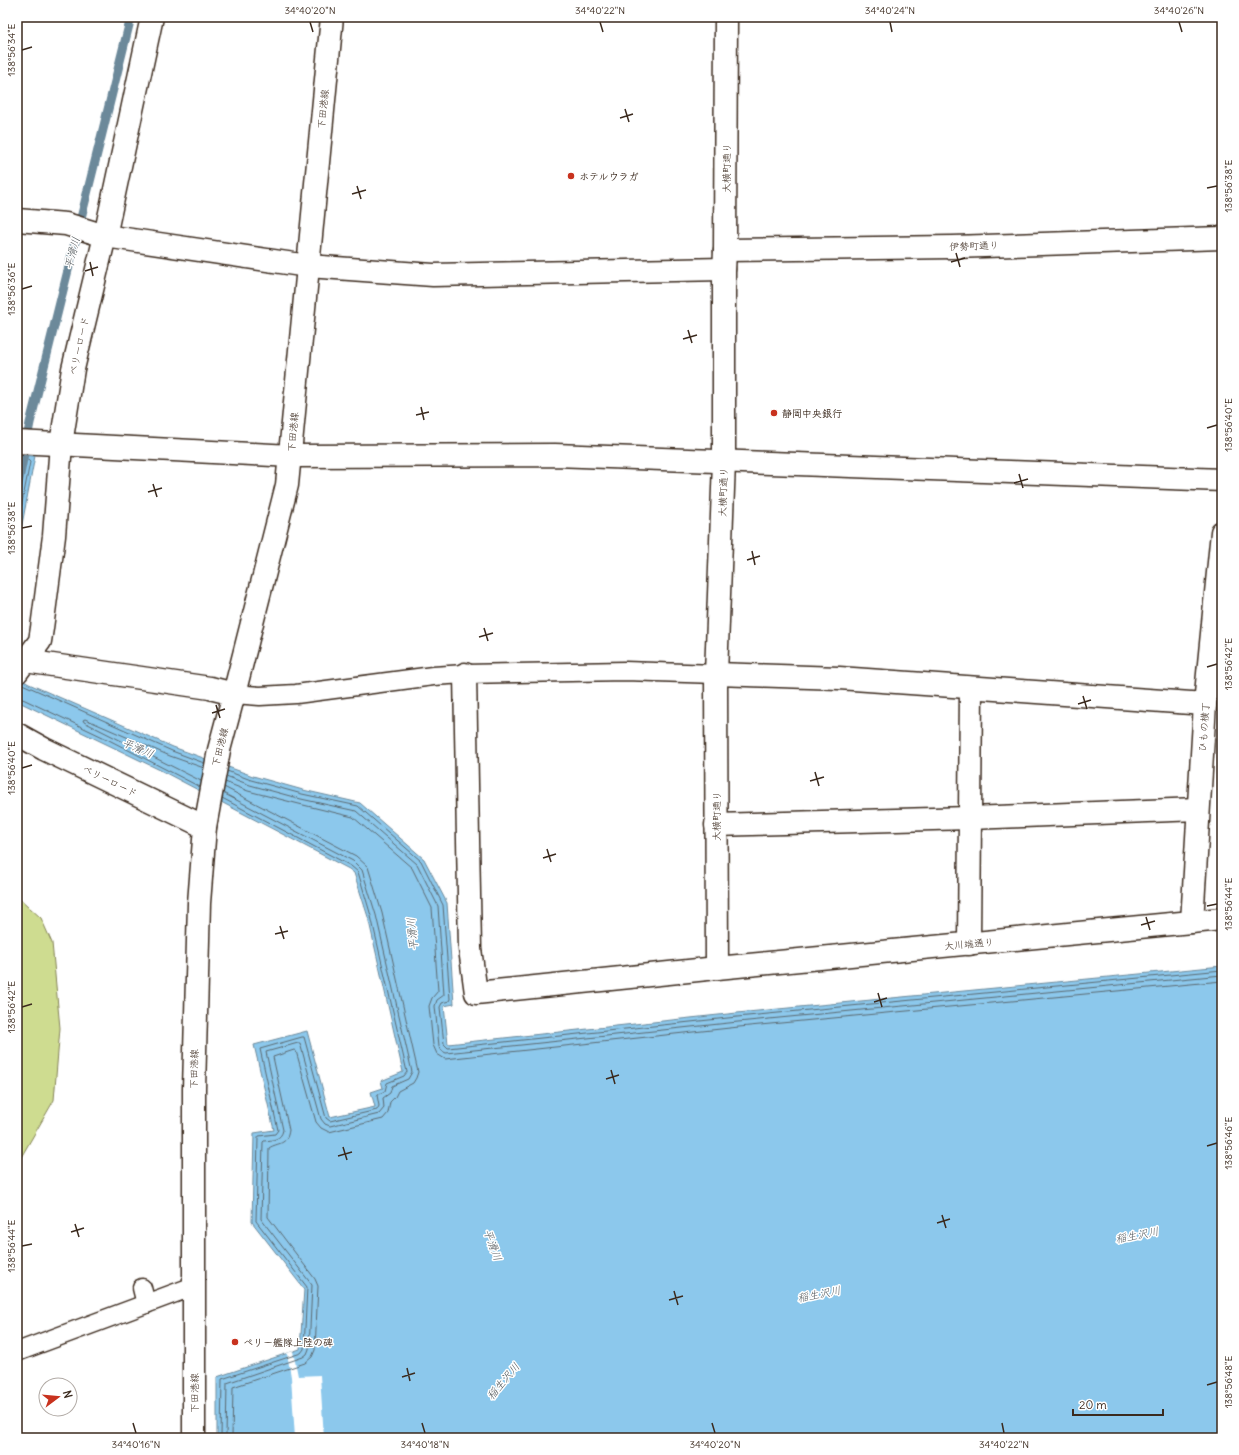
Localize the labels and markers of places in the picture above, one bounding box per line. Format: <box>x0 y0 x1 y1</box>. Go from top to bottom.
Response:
place label: ホテルウラガ <box>579 170 638 183</box>
marker: ホテルウラガ <box>566 171 576 181</box>
place label: 静岡中央銀行 <box>782 407 842 420</box>
marker: 静岡中央銀行 <box>769 408 779 418</box>
place label: ペリー艦隊上陸の碑 <box>243 1336 333 1349</box>
marker: ペリー艦隊上陸の碑 <box>230 1337 240 1347</box>

